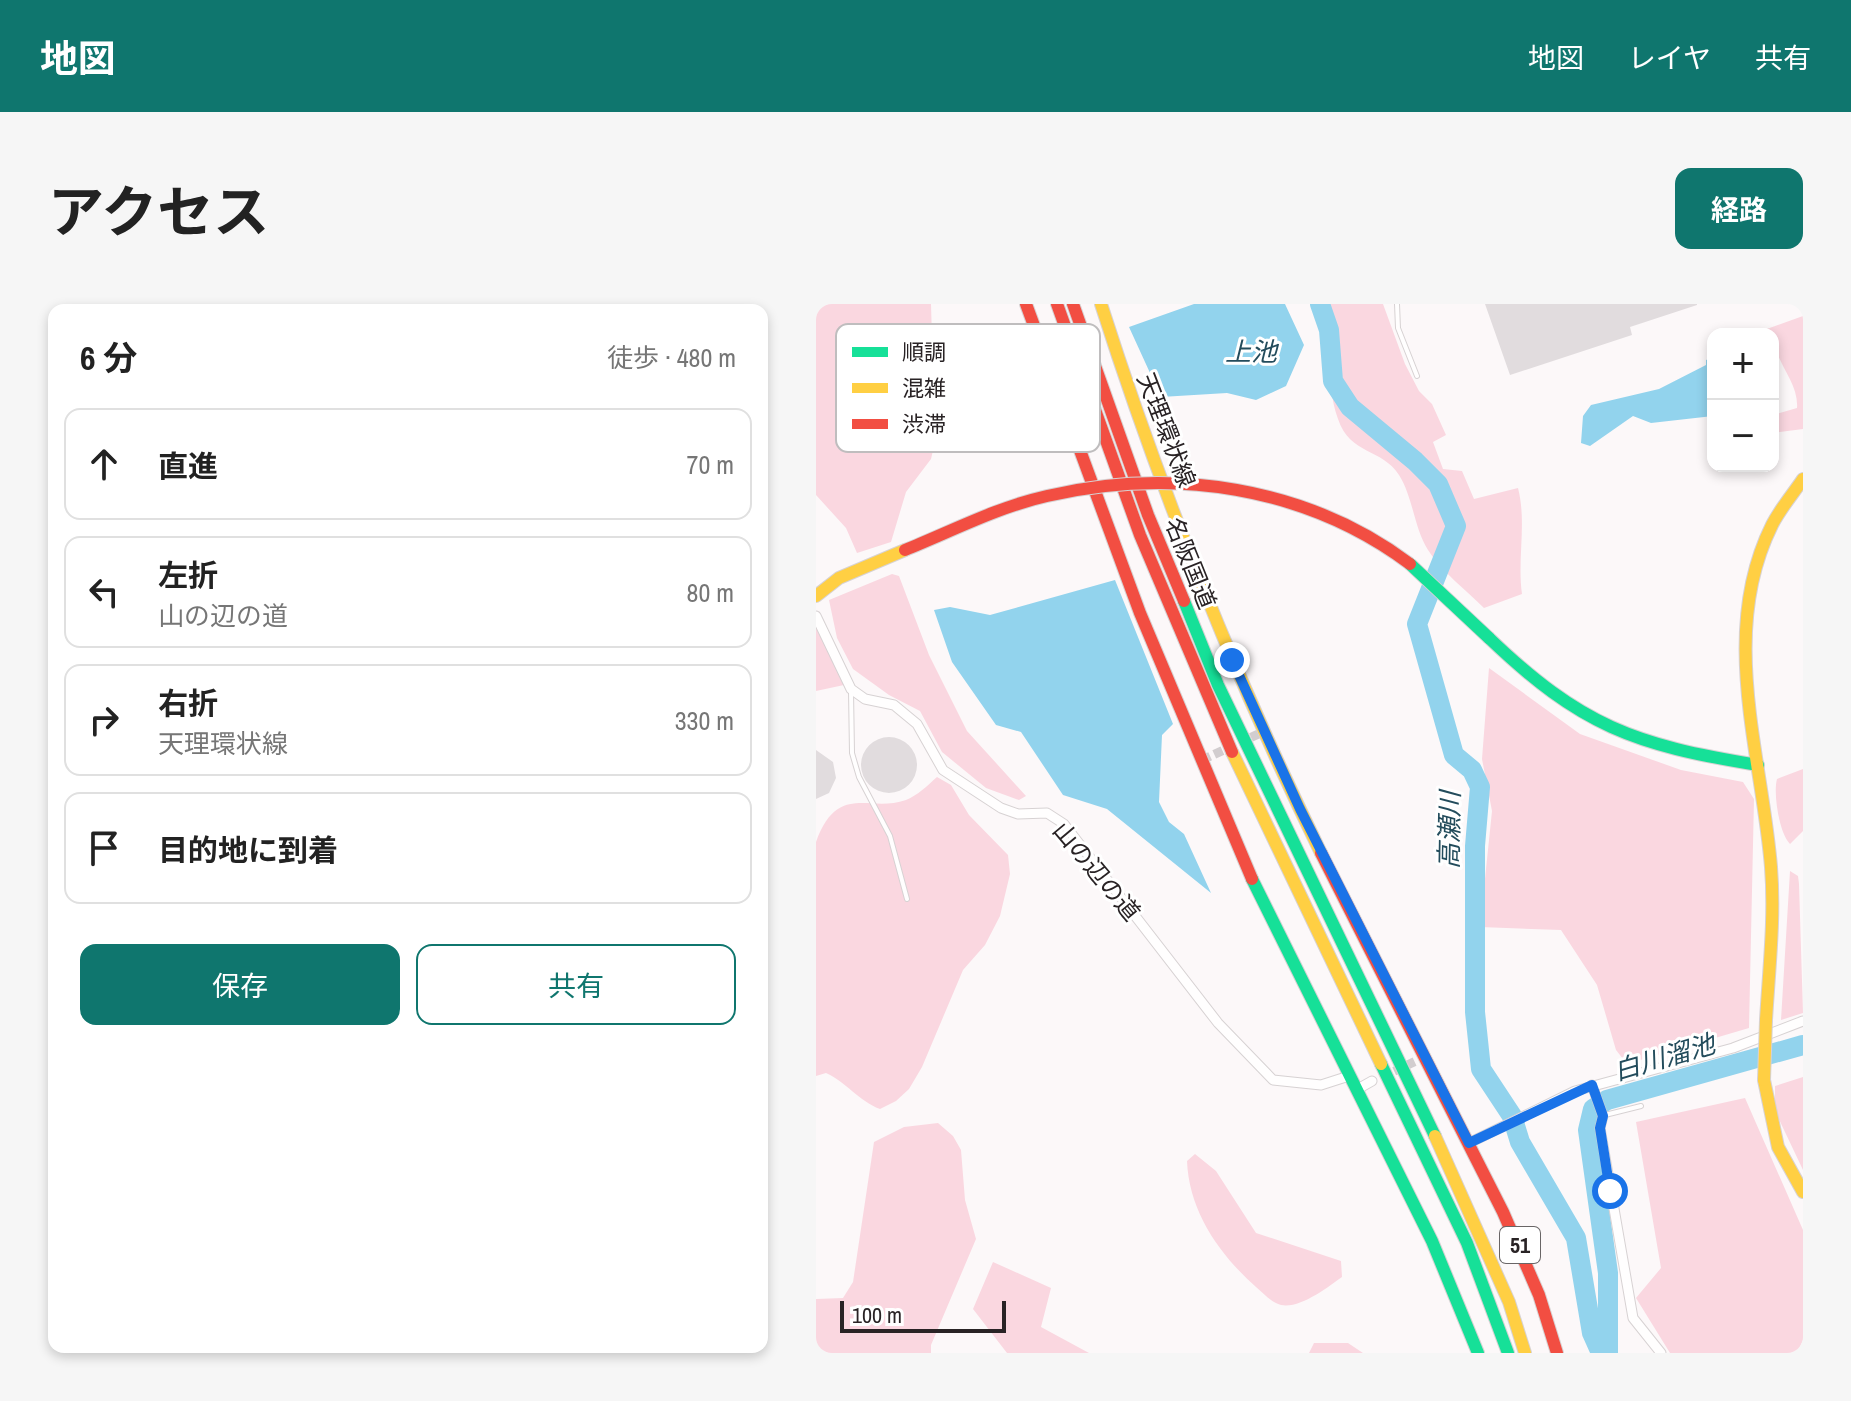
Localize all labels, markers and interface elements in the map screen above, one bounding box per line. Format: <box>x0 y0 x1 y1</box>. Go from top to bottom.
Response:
text: 地図 <box>40 33 116 84</box>
text: 地図 <box>1528 39 1584 77</box>
text: レイヤ <box>1628 39 1711 77</box>
text: 共有 <box>1755 39 1811 77</box>
button: 経路 <box>1675 168 1803 249</box>
text: アクセス <box>48 174 269 249</box>
legend <box>836 324 1100 452</box>
map controls <box>1707 328 1779 472</box>
button: + <box>1707 328 1779 400</box>
water label: 上池 <box>1225 334 1280 369</box>
text: 6 分 <box>80 335 137 381</box>
text: 順調 <box>902 337 946 367</box>
text: 徒歩 · 480 m <box>607 340 736 375</box>
street label: 天理環状線 <box>1131 368 1203 492</box>
text: 混雑 <box>902 373 946 403</box>
button: − <box>1707 400 1779 472</box>
text: 渋滞 <box>902 409 946 439</box>
icon: ahead <box>82 442 126 486</box>
text: 直進 <box>158 446 218 486</box>
text: 70 m <box>687 447 734 482</box>
street label: 名阪国道 <box>1158 513 1224 613</box>
text: 左折 <box>158 555 218 595</box>
icon: left <box>82 570 126 614</box>
text: 80 m <box>687 575 734 610</box>
text: 山の辺の道 <box>158 598 288 633</box>
route end <box>1214 642 1250 678</box>
text: 右折 <box>158 683 218 723</box>
icon: right <box>82 698 126 742</box>
text: 330 m <box>675 703 734 738</box>
text: 天理環状線 <box>158 726 288 761</box>
water label: 高瀬川 <box>1431 788 1467 869</box>
street label: 山の辺の道 <box>1046 815 1148 927</box>
icon: arrive <box>82 826 126 870</box>
text: 目的地に到着 <box>158 830 338 870</box>
button: 保存 <box>80 944 400 1025</box>
button: 共有 <box>416 944 736 1025</box>
water label: 白川溜池 <box>1609 1025 1722 1088</box>
route start <box>1592 1173 1628 1209</box>
road number: 51 <box>1500 1227 1540 1263</box>
scale bar <box>840 1297 1006 1333</box>
text: 100 m <box>852 1300 902 1330</box>

